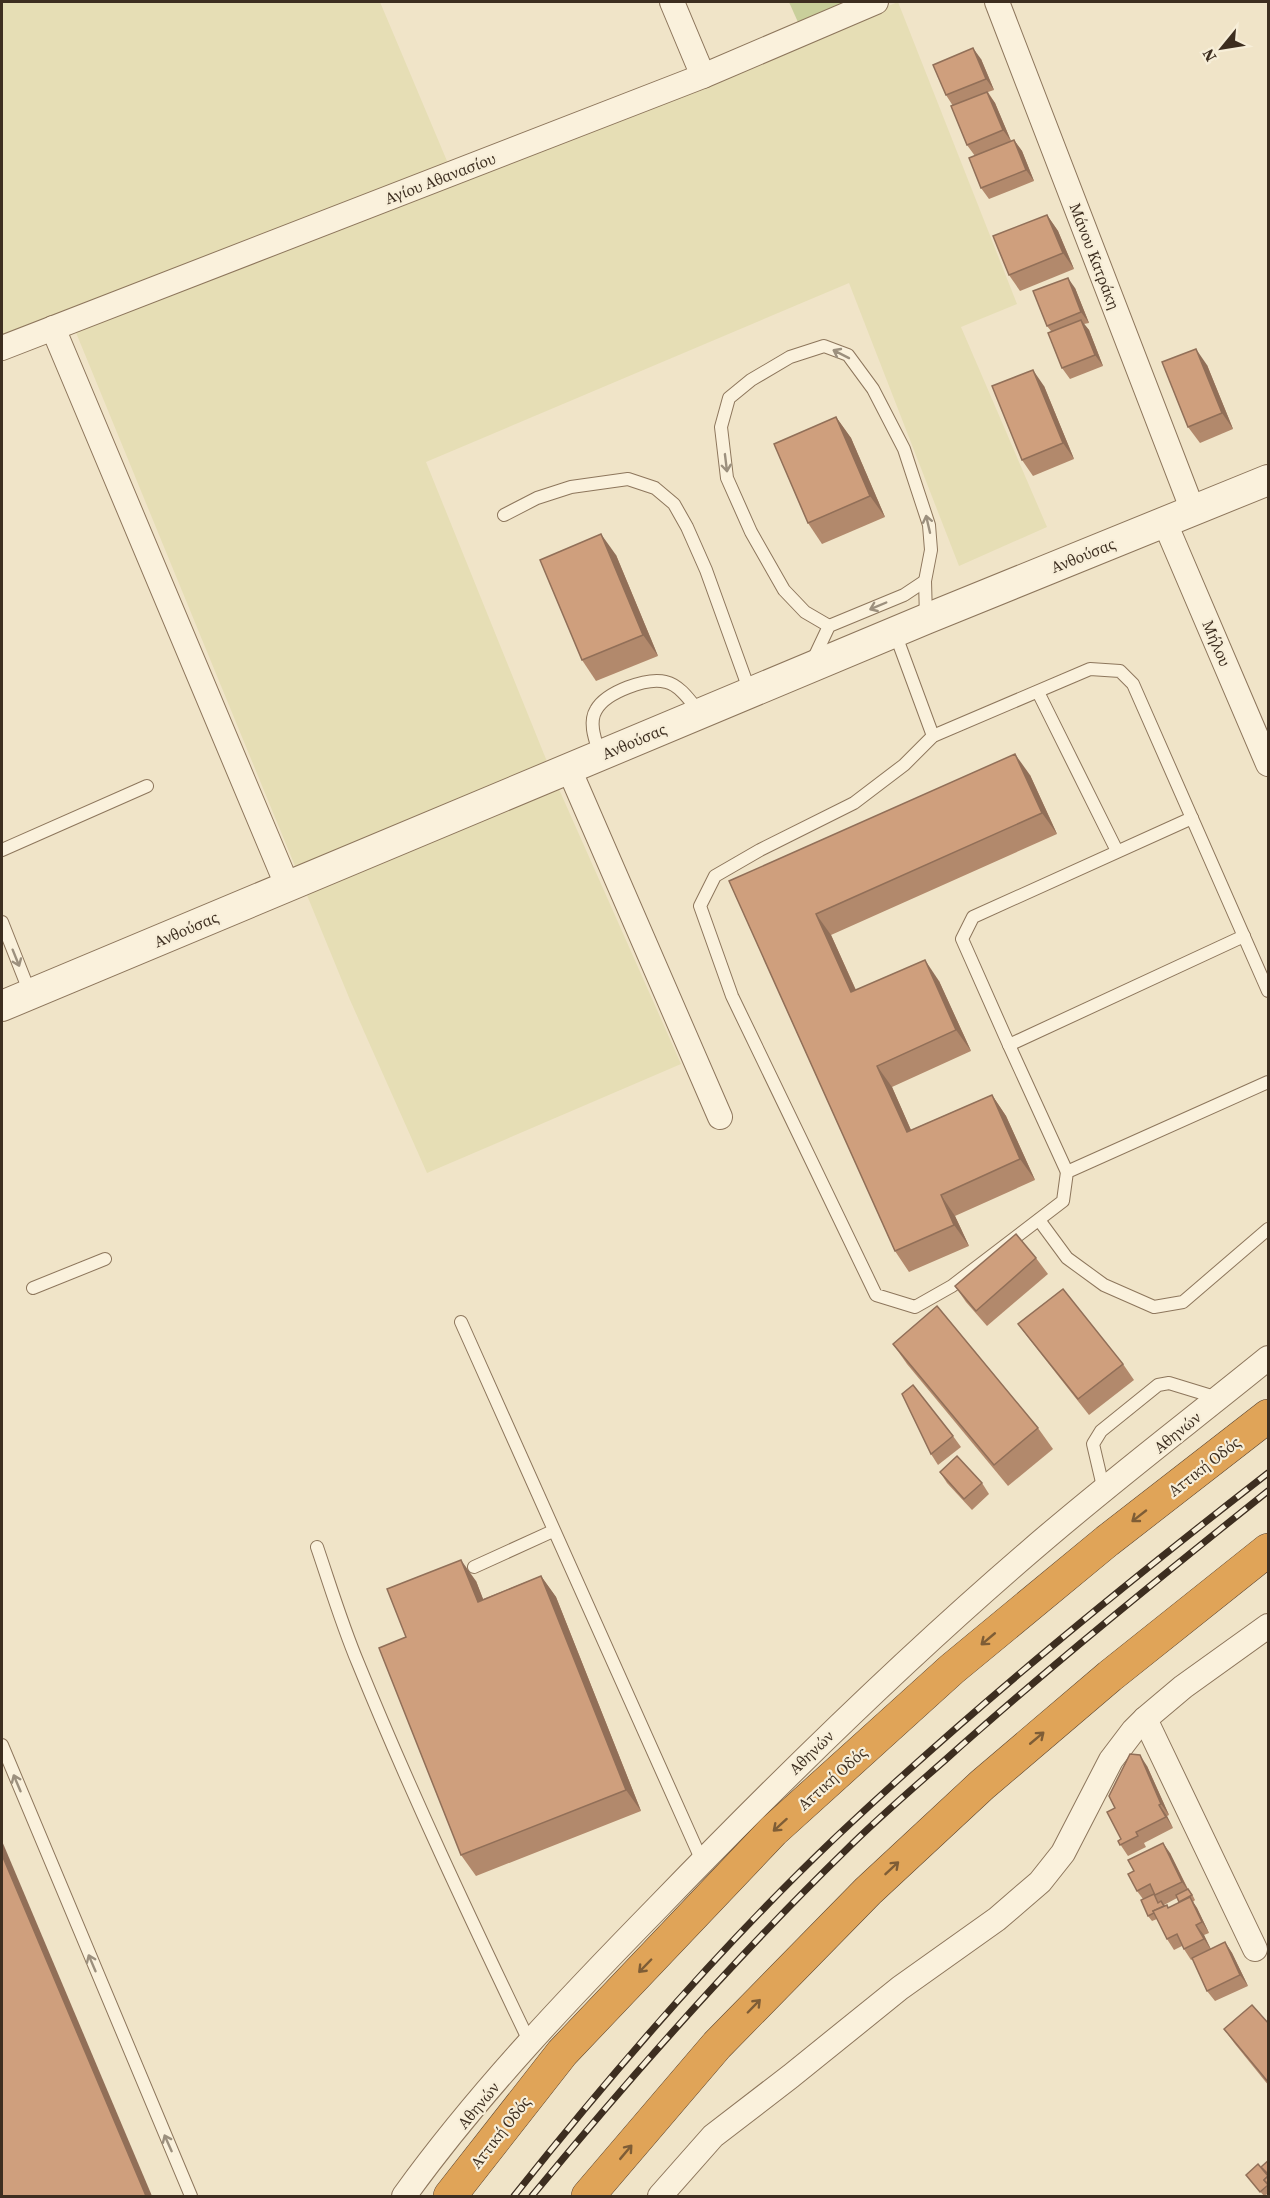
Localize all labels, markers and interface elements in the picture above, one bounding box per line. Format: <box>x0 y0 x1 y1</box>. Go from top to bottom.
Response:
north arrow <box>1192 18 1252 78</box>
text: N <box>1196 45 1221 66</box>
street label: Αγίου Αθανασίου <box>381 147 499 209</box>
street label: Μάνου Κατράκη <box>1065 200 1125 312</box>
one-way arrow <box>832 347 850 359</box>
one-way arrow <box>720 452 731 472</box>
one-way arrow <box>921 515 933 534</box>
street label: Ανθούσας <box>1047 532 1119 578</box>
one-way arrow <box>869 601 887 612</box>
street label: Μήλου <box>1197 617 1237 669</box>
street label: Ανθούσας <box>598 718 670 764</box>
street label: Ανθούσας <box>150 906 222 952</box>
one-way arrow <box>11 948 22 967</box>
street label: Αθηνών <box>1149 1406 1205 1458</box>
street label: Αττική Οδός <box>1163 1431 1245 1501</box>
one-way arrow <box>1132 1510 1148 1523</box>
one-way arrow <box>980 1633 996 1646</box>
street label: Αθηνών <box>784 1725 838 1779</box>
one-way arrow <box>1029 1731 1045 1744</box>
street label: Αττική Οδός <box>793 1741 871 1815</box>
one-way arrow <box>11 1774 22 1793</box>
one-way arrow <box>773 1818 788 1832</box>
one-way arrow <box>885 1861 900 1875</box>
one-way arrow <box>86 1954 97 1973</box>
one-way arrow <box>638 1958 652 1973</box>
one-way arrow <box>747 1998 762 2013</box>
street label: Αθηνών <box>452 2077 504 2133</box>
street label: Αττική Οδός <box>465 2091 535 2173</box>
one-way arrow <box>161 2134 173 2152</box>
one-way arrow <box>619 2144 632 2160</box>

